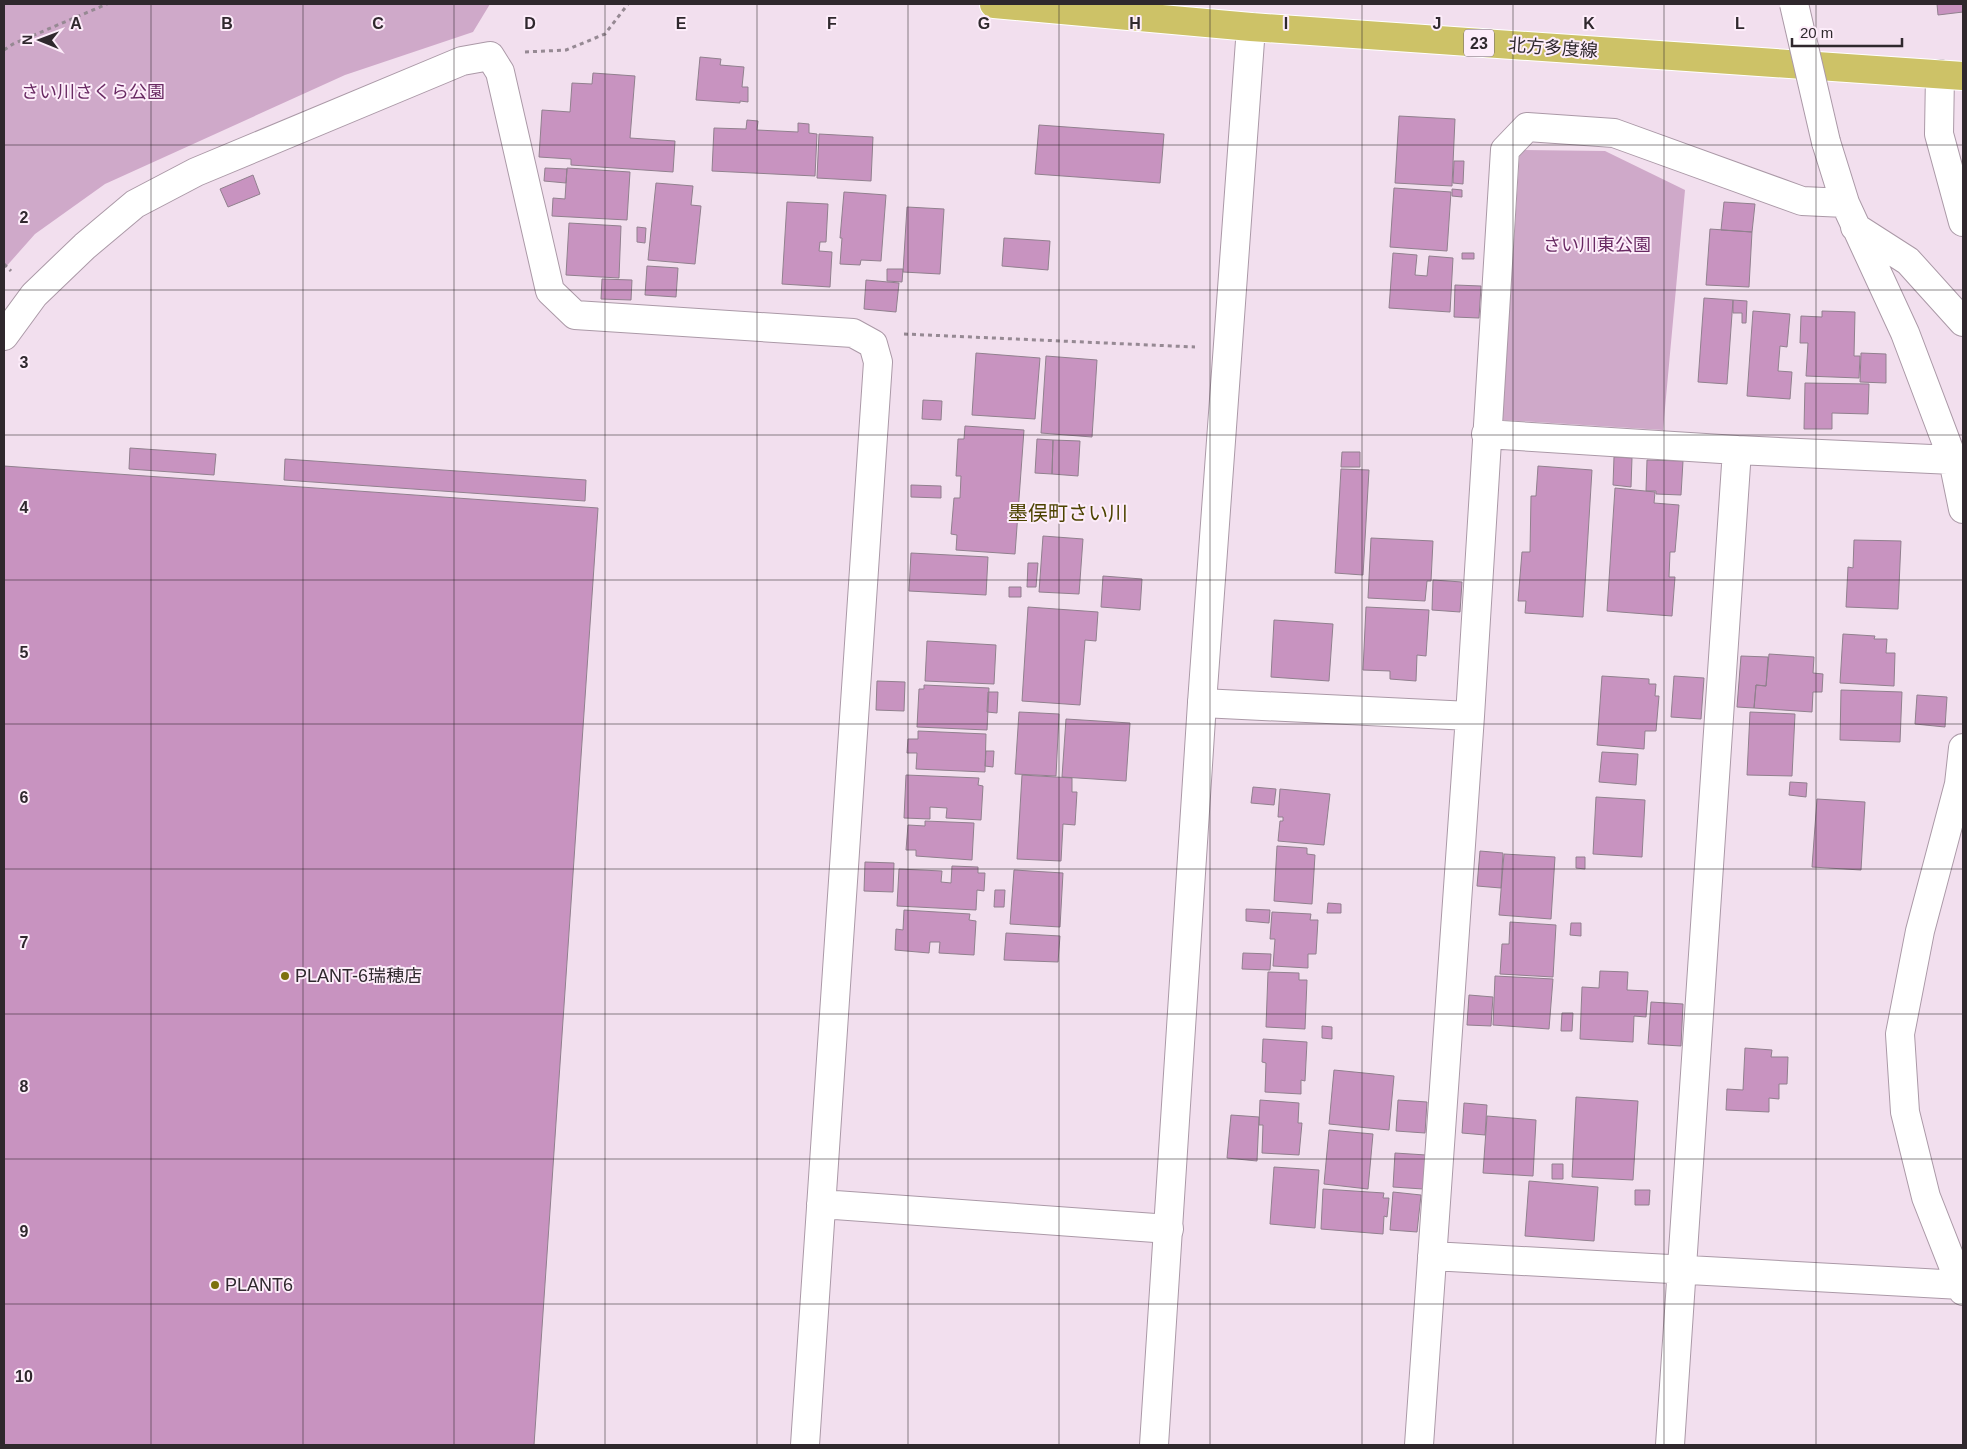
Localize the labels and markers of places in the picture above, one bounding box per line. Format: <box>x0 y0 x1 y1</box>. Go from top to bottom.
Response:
place label: PLANT-6瑞穂店 <box>295 966 422 986</box>
marker: PLANT-6瑞穂店 <box>279 970 291 982</box>
place label: PLANT6 <box>225 1275 293 1295</box>
marker: PLANT6 <box>209 1279 221 1291</box>

